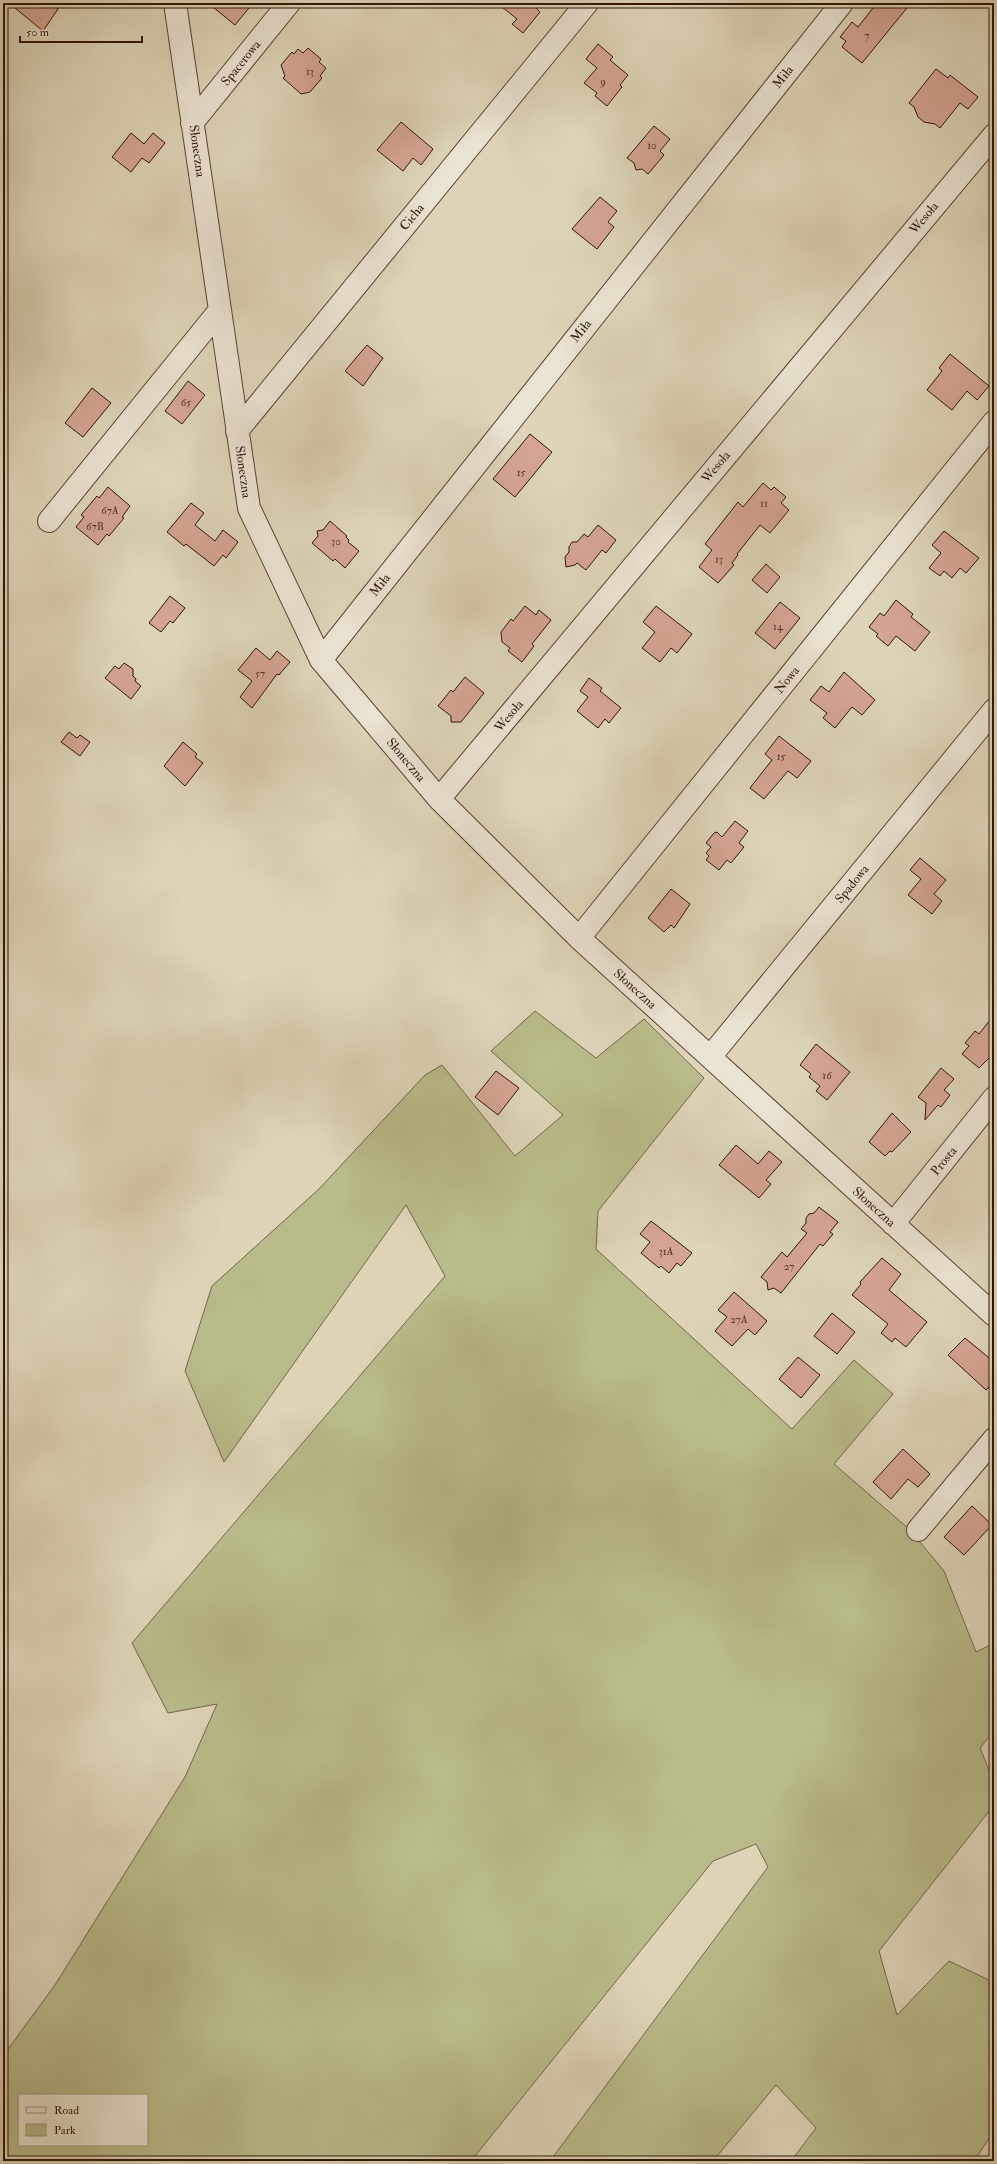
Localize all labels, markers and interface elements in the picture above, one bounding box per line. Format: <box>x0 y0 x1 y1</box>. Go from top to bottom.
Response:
scale bar <box>20 18 142 44</box>
text: 50 m <box>26 25 50 40</box>
house number: 7 <box>864 29 870 42</box>
street label: Spacerowa <box>218 36 265 90</box>
street label: Miła <box>769 62 797 92</box>
house number: 13 <box>306 65 314 78</box>
house number: 9 <box>599 75 606 88</box>
street label: Słoneczna <box>185 124 209 179</box>
house number: 10 <box>647 139 657 152</box>
street label: Wesoła <box>905 198 942 238</box>
street label: Cicha <box>396 200 428 234</box>
street label: Miła <box>567 316 595 346</box>
house number: 65 <box>181 396 191 409</box>
street label: Słoneczna <box>231 445 255 500</box>
street label: Wesoła <box>697 447 734 487</box>
house number: 15 <box>517 466 526 479</box>
house number: 11 <box>760 497 768 510</box>
house number: 67A <box>101 504 119 517</box>
house number: 67B <box>86 520 104 533</box>
house number: 30 <box>331 535 341 548</box>
house number: 13 <box>715 553 723 566</box>
street label: Miła <box>366 570 394 600</box>
house number: 14 <box>773 620 784 633</box>
street label: Nowa <box>771 662 803 697</box>
house number: 57 <box>255 667 265 680</box>
street label: Wesoła <box>490 696 527 736</box>
street label: Słoneczna <box>383 735 429 786</box>
house number: 15 <box>777 750 786 763</box>
street label: Spadowa <box>832 861 874 907</box>
street label: Słoneczna <box>610 965 660 1013</box>
house number: 16 <box>822 1069 833 1082</box>
street label: Prosta <box>928 1143 961 1179</box>
street label: Słoneczna <box>849 1183 899 1231</box>
house number: 31A <box>658 1245 674 1258</box>
house number: 27 <box>784 1260 794 1273</box>
house number: 27A <box>730 1313 748 1326</box>
legend <box>18 2094 148 2146</box>
text: Road <box>54 2103 79 2118</box>
text: Park <box>54 2123 76 2138</box>

